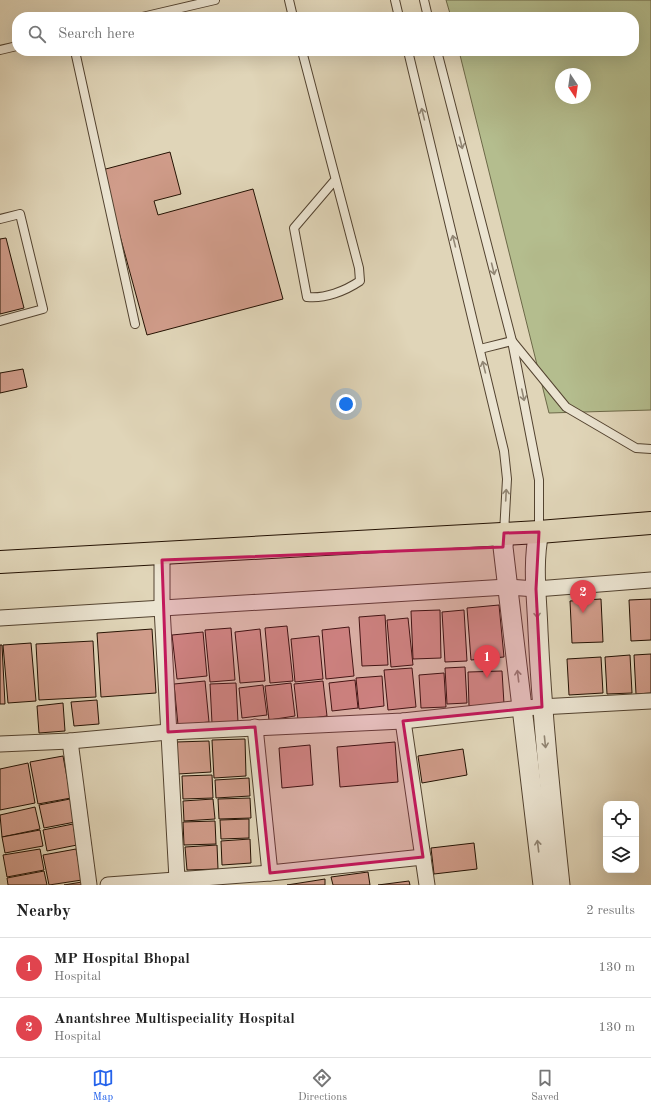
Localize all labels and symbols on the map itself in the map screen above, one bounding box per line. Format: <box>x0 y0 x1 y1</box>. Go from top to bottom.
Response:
north arrow <box>555 68 591 104</box>
one-way arrow <box>419 108 426 121</box>
one-way arrow <box>458 136 465 149</box>
one-way arrow <box>449 235 457 248</box>
one-way arrow <box>490 262 497 275</box>
one-way arrow <box>480 361 488 374</box>
one-way arrow <box>519 389 527 402</box>
your location <box>336 394 356 414</box>
one-way arrow <box>503 488 510 501</box>
pin: 2 <box>570 580 596 613</box>
one-way arrow <box>534 605 541 618</box>
pin: 1 <box>474 645 500 678</box>
one-way arrow <box>514 669 522 682</box>
one-way arrow <box>542 735 549 748</box>
one-way arrow <box>534 840 542 853</box>

